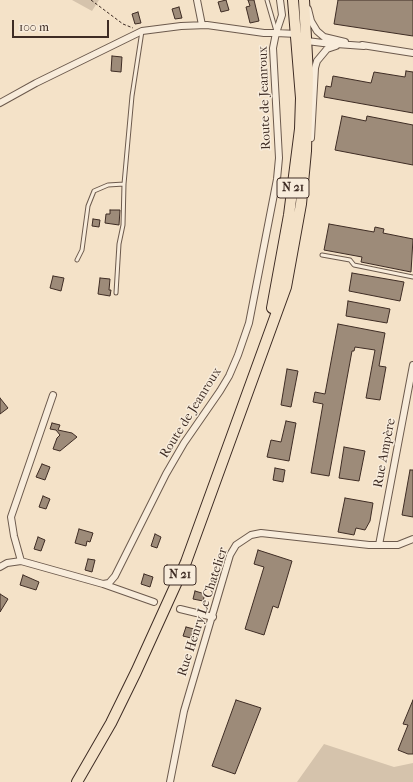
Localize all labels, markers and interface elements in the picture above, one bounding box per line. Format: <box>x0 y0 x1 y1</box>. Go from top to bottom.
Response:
scale bar <box>14 12 111 38</box>
text: 100 m <box>19 20 49 34</box>
street label: Route de Jeanroux <box>255 46 275 150</box>
road number: N 21 <box>277 178 309 198</box>
street label: Route de Jeanroux <box>157 365 225 461</box>
street label: Rue Ampère <box>371 417 399 489</box>
street label: Rue Henry Le Chatelier <box>175 546 231 678</box>
road number: N 21 <box>164 565 196 585</box>

